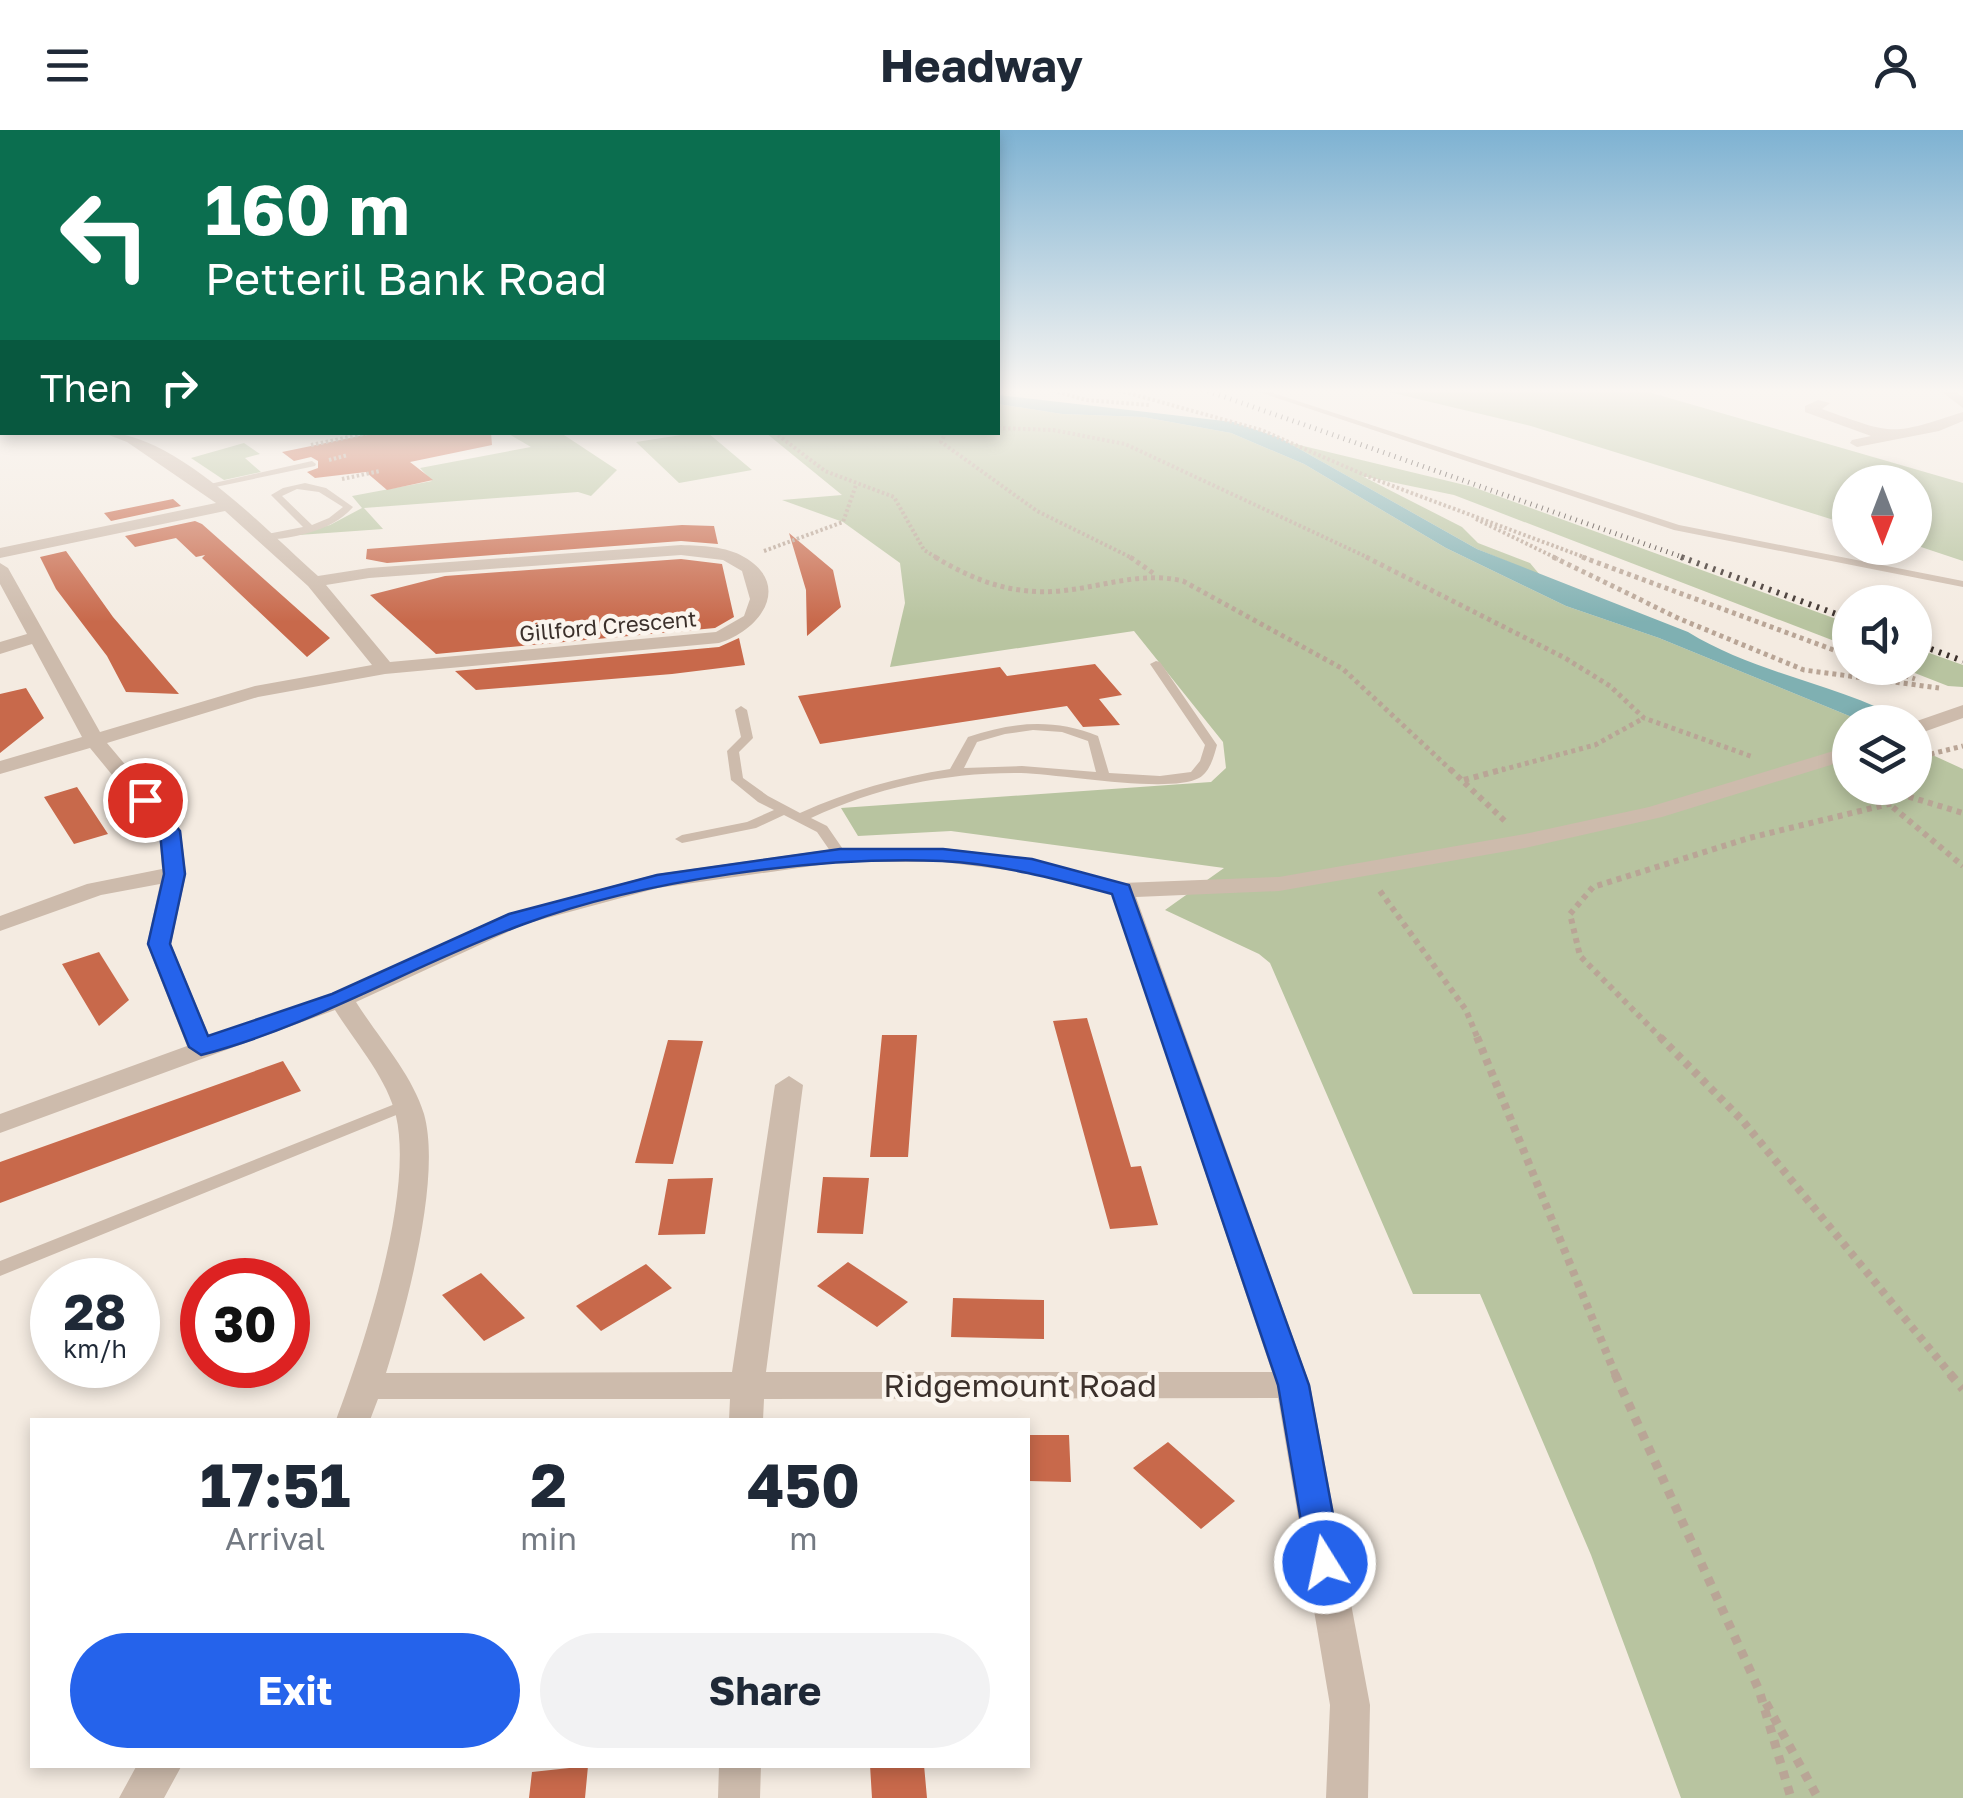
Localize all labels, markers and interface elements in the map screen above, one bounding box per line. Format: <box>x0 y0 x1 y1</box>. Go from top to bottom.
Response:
icon: menu <box>40 38 95 93</box>
text: Headway <box>880 38 1083 92</box>
icon: person <box>1868 38 1923 93</box>
text: 160 m <box>205 166 410 250</box>
icon: left <box>40 170 170 300</box>
text: Petteril Bank Road <box>205 251 607 305</box>
icon: right <box>152 360 207 415</box>
text: Then <box>40 365 132 410</box>
north arrow <box>1832 465 1932 565</box>
map controls <box>1832 465 1932 805</box>
button: sound <box>1832 585 1932 685</box>
street label: Gillford Crescent <box>518 604 698 647</box>
button: layers <box>1832 705 1932 805</box>
pin <box>103 758 188 843</box>
icon: arrive <box>118 773 173 828</box>
speed limit sign: 30 <box>180 1258 310 1388</box>
text: 28 <box>64 1281 126 1341</box>
text: km/h <box>63 1333 127 1364</box>
street label: Ridgemount Road <box>883 1366 1157 1404</box>
text: 17:51 <box>200 1448 350 1520</box>
text: 2 <box>530 1448 567 1520</box>
text: 450 <box>747 1448 860 1520</box>
position arrow <box>1273 1511 1377 1615</box>
text: Arrival <box>225 1519 325 1557</box>
text: min <box>520 1519 577 1557</box>
text: m <box>789 1519 818 1557</box>
button: Exit <box>70 1633 520 1748</box>
button: Share <box>540 1633 990 1748</box>

